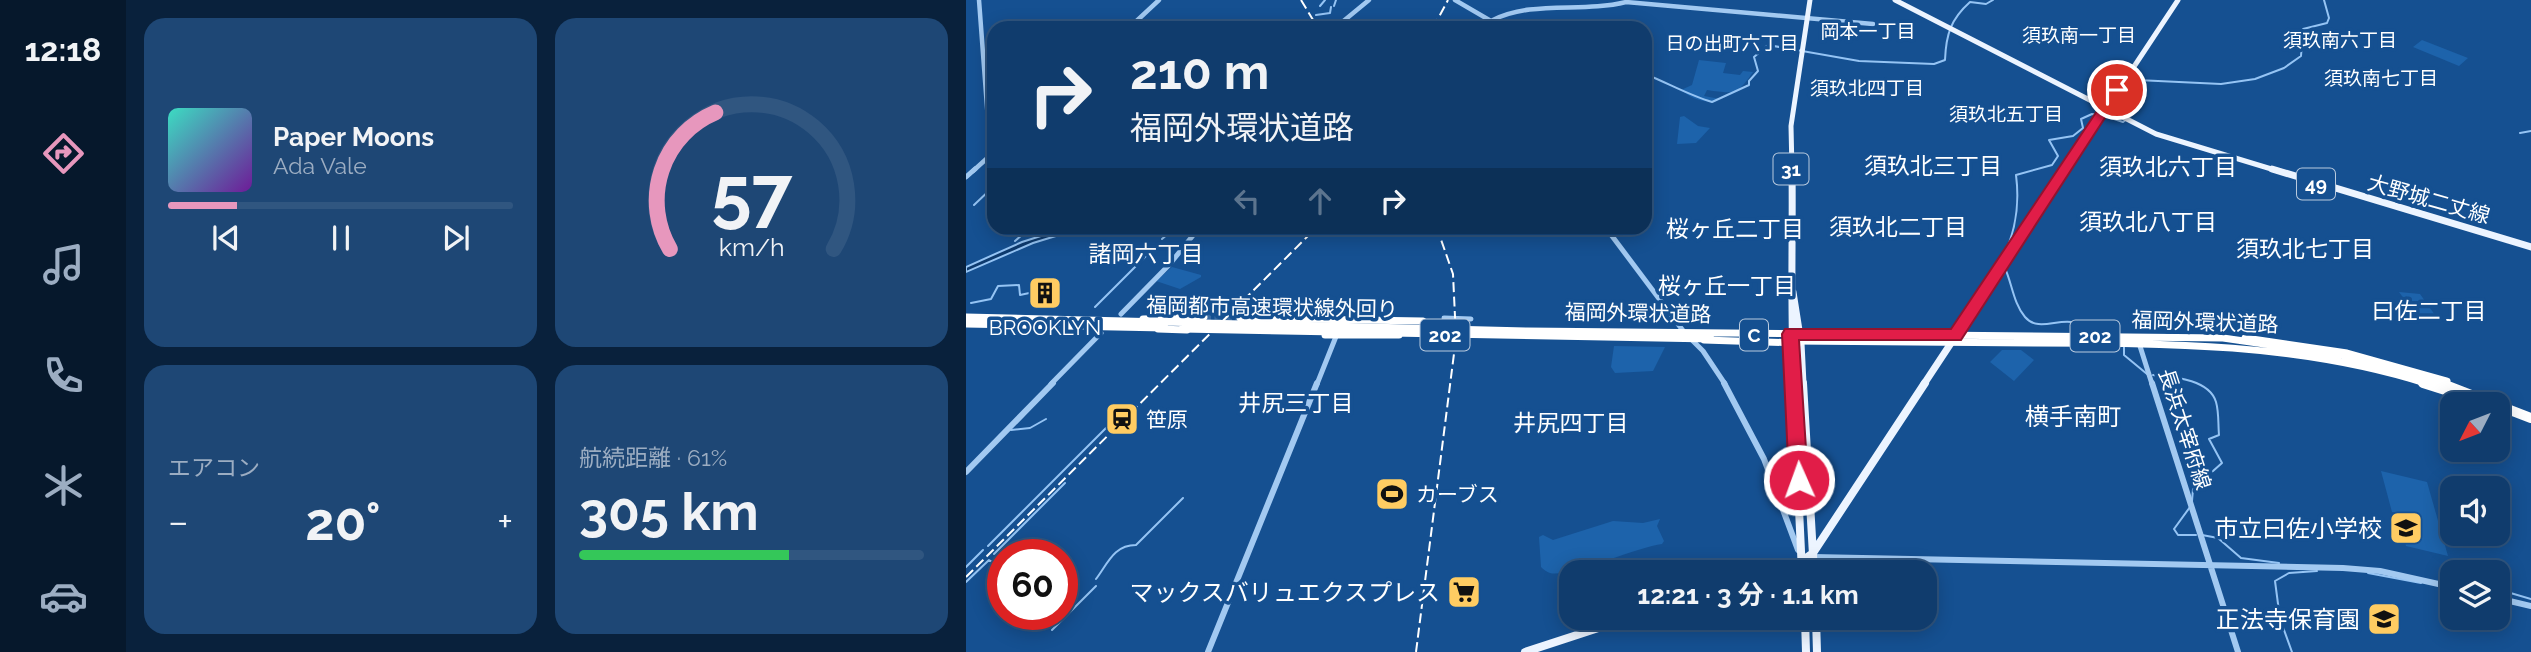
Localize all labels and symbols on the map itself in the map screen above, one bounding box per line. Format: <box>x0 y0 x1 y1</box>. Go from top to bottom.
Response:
district label: 岡本一丁目 <box>1820 20 1916 42</box>
district label: 須玖南一丁目 <box>2022 24 2136 46</box>
district label: 須玖南六丁目 <box>2283 29 2397 51</box>
district label: 日の出町六丁目 <box>1665 32 1799 54</box>
pin <box>2087 60 2147 120</box>
district label: 須玖南七丁目 <box>2324 67 2438 89</box>
district label: 須玖北四丁目 <box>1810 77 1924 99</box>
district label: 須玖北五丁目 <box>1949 103 2063 125</box>
district label: 須玖北三丁目 <box>1864 152 2002 179</box>
district label: 須玖北六丁目 <box>2099 153 2237 180</box>
road number: 31 <box>1774 154 1808 184</box>
road number: 49 <box>2297 168 2335 200</box>
street label: 大野城二丈線 <box>2365 170 2493 228</box>
district label: 須玖北八丁目 <box>2079 208 2217 235</box>
district label: 須玖北二丁目 <box>1829 213 1967 240</box>
district label: 桜ヶ丘二丁目 <box>1666 215 1804 242</box>
district label: 須玖北七丁目 <box>2236 235 2374 262</box>
district label: 諸岡六丁目 <box>1089 240 1204 267</box>
district label: 桜ヶ丘一丁目 <box>1658 272 1796 299</box>
building icon: BROOKLYN <box>1026 274 1064 312</box>
street label: 福岡都市高速環状線外回り <box>1146 292 1398 322</box>
district label: 曰佐二丁目 <box>2372 297 2487 324</box>
street label: 福岡外環状道路 <box>1564 299 1712 327</box>
street label: 福岡外環状道路 <box>2131 307 2279 337</box>
place label: BROOKLYN <box>989 315 1101 340</box>
road number: 202 <box>1420 320 1470 350</box>
road number: C <box>1740 320 1768 350</box>
road number: 202 <box>2070 320 2120 352</box>
street label: 長浜太宰府線 <box>2154 365 2216 493</box>
district label: 井尻三丁目 <box>1239 389 1354 416</box>
north arrow <box>2440 392 2510 462</box>
station icon: 笹原 <box>1103 400 1141 438</box>
district label: 横手南町 <box>2025 402 2121 431</box>
place label: 笹原 <box>1146 407 1188 432</box>
district label: 井尻四丁目 <box>1514 409 1629 436</box>
position arrow <box>1762 443 1836 517</box>
sports icon: カーブス <box>1373 475 1411 513</box>
place label: カーブス <box>1416 482 1499 507</box>
school or university icon: 市立曰佐小学校 <box>2387 509 2425 547</box>
place label: 市立曰佐小学校 <box>2214 514 2382 543</box>
speed limit sign: 60 <box>987 539 1078 630</box>
supermarket icon: マックスバリュエクスプレス <box>1445 573 1483 611</box>
place label: マックスバリュエクスプレス <box>1129 578 1440 607</box>
school or university icon: 正法寺保育園 <box>2365 600 2403 638</box>
place label: 正法寺保育園 <box>2216 605 2360 634</box>

